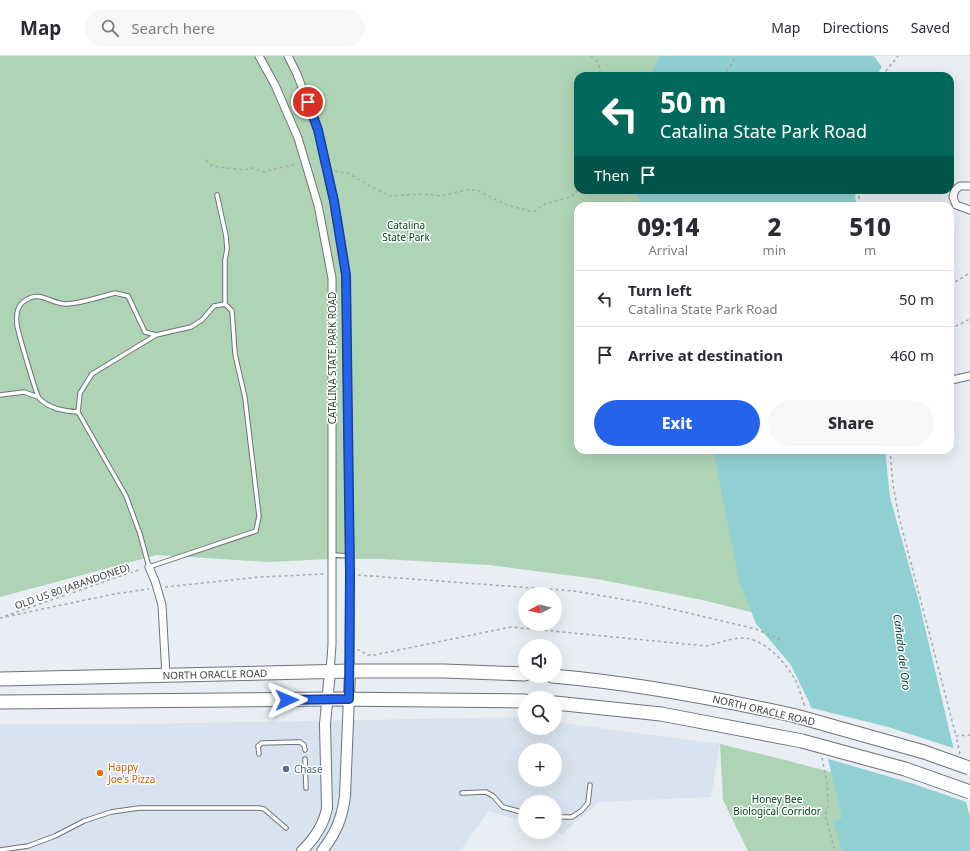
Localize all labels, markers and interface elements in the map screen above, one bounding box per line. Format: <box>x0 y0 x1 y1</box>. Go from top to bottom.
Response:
search box <box>85 10 365 46</box>
text: Map <box>20 15 61 41</box>
icon: search <box>99 17 121 39</box>
text: Search here <box>131 18 215 38</box>
text: Map <box>771 18 800 37</box>
text: Directions <box>822 18 889 37</box>
text: Saved <box>911 18 950 37</box>
text: 50 m <box>660 83 727 121</box>
pin <box>291 85 325 119</box>
icon: left <box>594 88 646 140</box>
icon: arrive <box>297 91 319 113</box>
text: Catalina State Park Road <box>660 119 867 143</box>
icon: arrive <box>637 164 659 186</box>
text: Then <box>594 165 629 185</box>
text: 09:14 <box>637 210 699 243</box>
text: 2 <box>767 210 781 243</box>
text: 510 <box>849 210 891 243</box>
park label: Catalina State Park <box>382 218 430 244</box>
text: Arrival <box>648 241 688 259</box>
text: min <box>763 241 786 259</box>
text: m <box>864 241 876 259</box>
text: Turn left <box>628 280 692 300</box>
icon: left <box>594 288 616 310</box>
text: 50 m <box>899 289 934 309</box>
street label: CATALINA STATE PARK ROAD <box>325 292 339 424</box>
text: Catalina State Park Road <box>628 300 778 318</box>
icon: arrive <box>594 344 616 366</box>
text: Arrive at destination <box>628 345 783 365</box>
text: 460 m <box>890 345 934 365</box>
button: Exit <box>594 400 760 446</box>
button: Share <box>768 400 934 446</box>
street label: OLD US 80 (ABANDONED) <box>13 560 131 612</box>
north arrow <box>518 587 562 631</box>
map controls <box>518 587 562 839</box>
water label: Cañada del Oro <box>890 613 915 691</box>
button: sound <box>518 639 562 683</box>
street label: NORTH ORACLE ROAD <box>162 666 267 682</box>
position arrow <box>266 679 308 721</box>
button: search <box>518 691 562 735</box>
street label: NORTH ORACLE ROAD <box>711 691 817 729</box>
button: + <box>518 743 562 787</box>
place label: Happy Joe's Pizza <box>107 760 155 786</box>
place label: Chase <box>294 762 323 776</box>
marker: Chase <box>281 764 291 774</box>
marker: Happy Joe's Pizza <box>95 768 105 778</box>
park label: Honey Bee Biological Corridor <box>733 792 821 818</box>
button: − <box>518 795 562 839</box>

